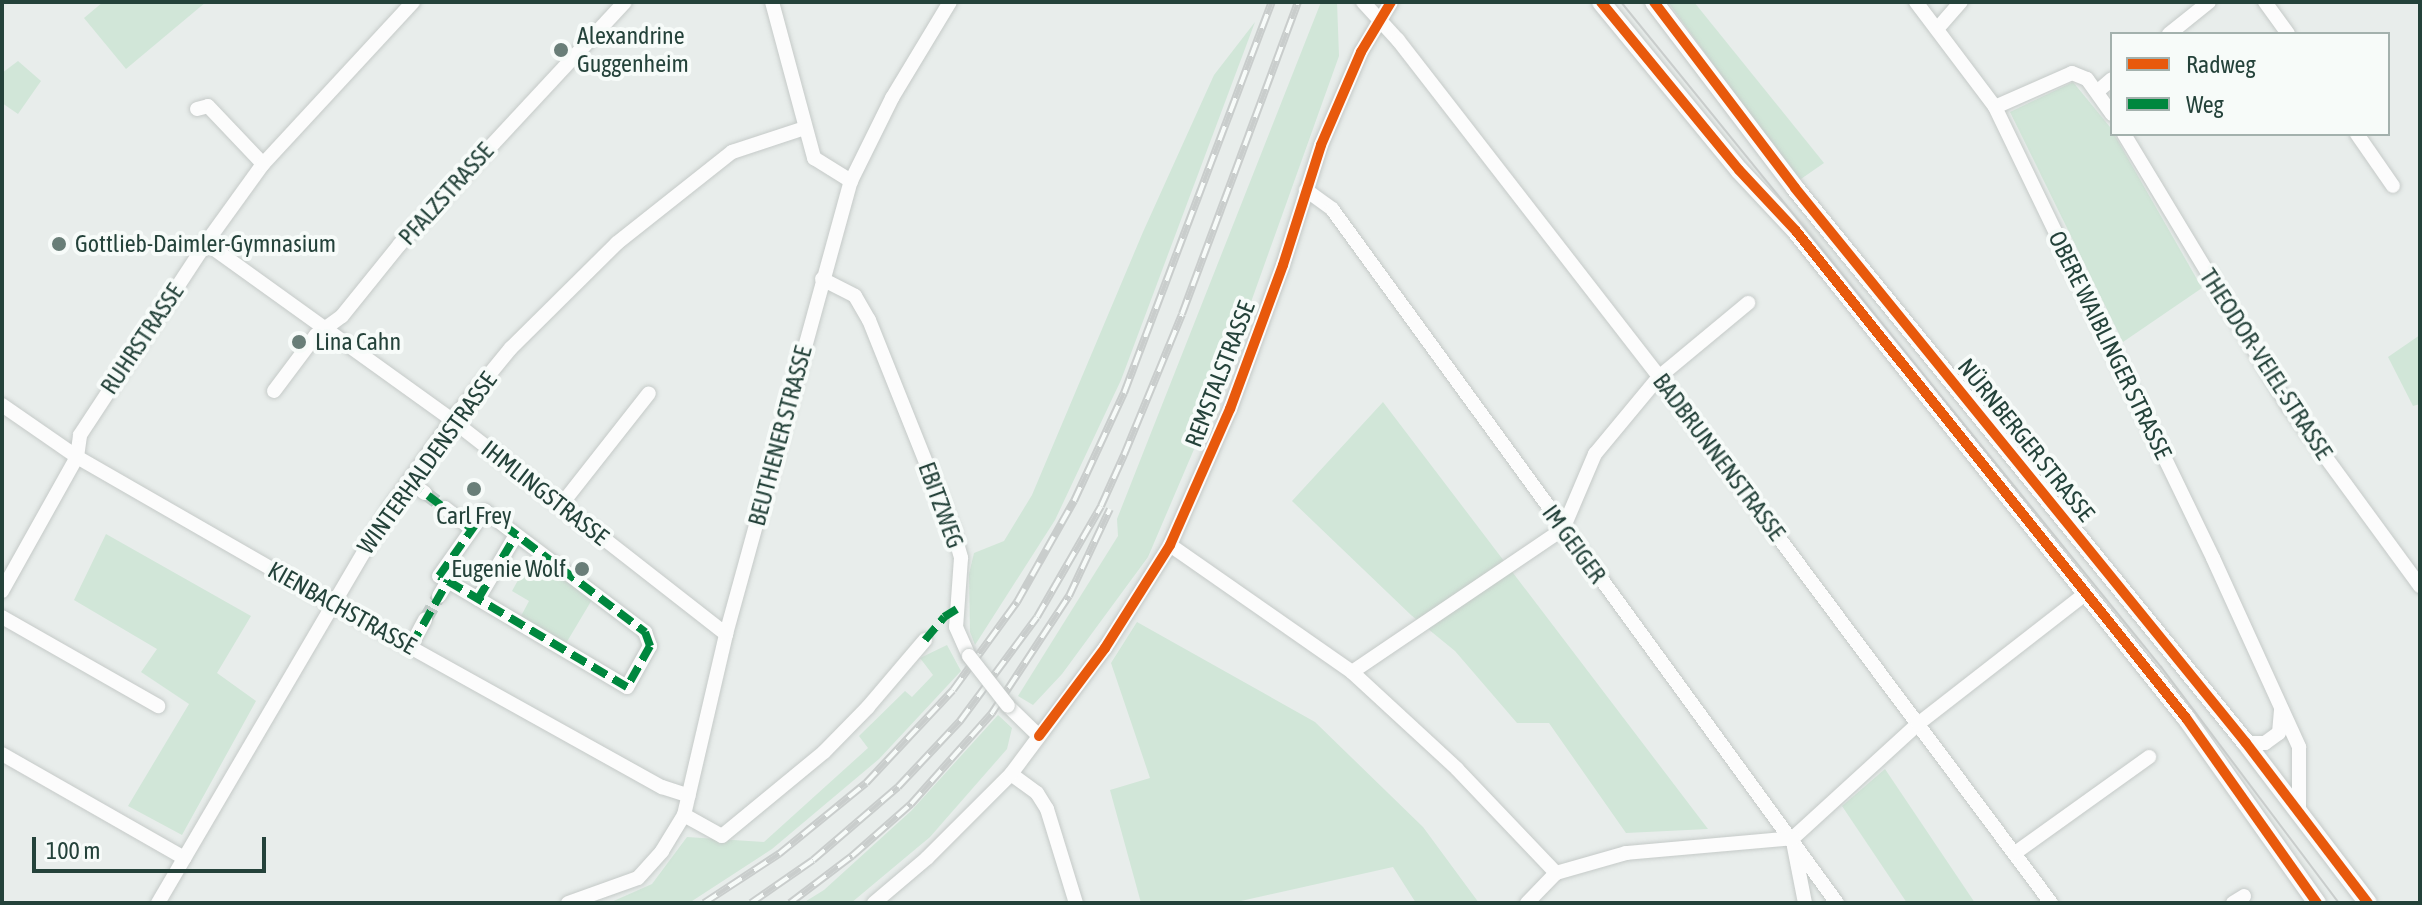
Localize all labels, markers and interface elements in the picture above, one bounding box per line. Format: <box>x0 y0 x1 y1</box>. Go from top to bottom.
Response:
place label: Alexandrine Guggenheim <box>577 22 689 78</box>
legend <box>2110 32 2390 136</box>
marker: Alexandrine Guggenheim <box>552 41 570 59</box>
text: Radweg <box>2186 51 2256 78</box>
text: Weg <box>2186 91 2224 118</box>
street label: PFALZSTRASSE <box>393 137 499 251</box>
street label: OBERE WAIBLINGER STRASSE <box>2042 226 2178 464</box>
place label: Gottlieb-Daimler-Gymnasium <box>75 230 336 258</box>
marker: Gottlieb-Daimler-Gymnasium <box>50 235 68 253</box>
street label: THEODOR-VEIEL-STRASSE <box>2194 263 2338 465</box>
street label: RUHRSTRASSE <box>95 278 189 400</box>
street label: REMSTALSTRASSE <box>1179 297 1261 451</box>
place label: Lina Cahn <box>315 328 401 356</box>
marker: Lina Cahn <box>290 333 308 351</box>
street label: BEUTHENER STRASSE <box>742 343 818 529</box>
street label: NÜRNBERGER STRASSE <box>1952 353 2100 527</box>
street label: WINTERHALDENSTRASSE <box>351 366 503 560</box>
street label: BADBRUNNENSTRASSE <box>1647 368 1791 546</box>
street label: IHMLINGSTRASSE <box>476 434 614 552</box>
street label: EBITZWEG <box>912 458 970 552</box>
marker: Carl Frey <box>465 480 483 498</box>
street label: IM GEIGER <box>1536 499 1612 589</box>
place label: Carl Frey <box>436 502 512 530</box>
street label: KIENBACHSTRASSE <box>263 555 421 661</box>
place label: Eugenie Wolf <box>451 555 566 583</box>
marker: Eugenie Wolf <box>573 560 591 578</box>
scale bar <box>36 821 270 871</box>
text: 100 m <box>46 837 100 864</box>

